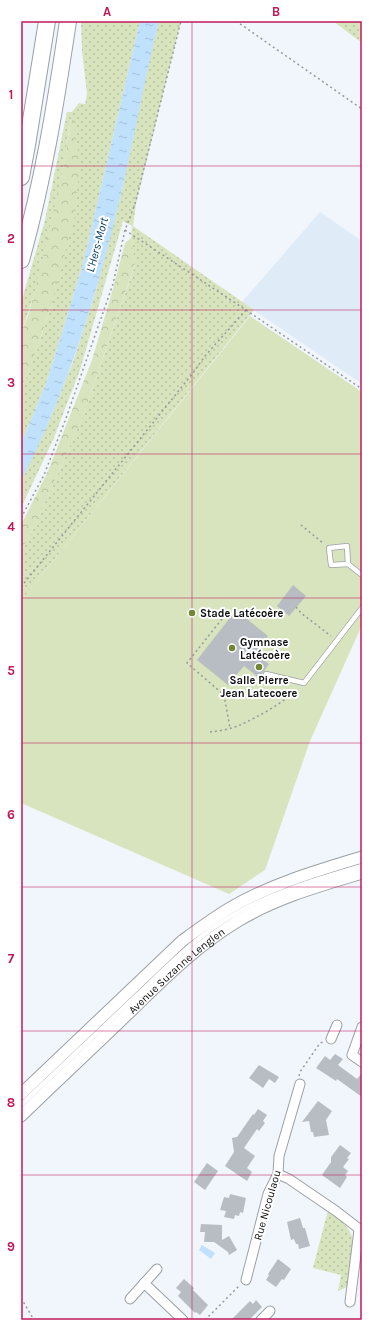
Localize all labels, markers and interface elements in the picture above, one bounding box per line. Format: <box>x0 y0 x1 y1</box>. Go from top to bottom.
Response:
text: A <box>103 4 111 19</box>
text: B <box>272 4 280 19</box>
text: 1 <box>9 87 13 102</box>
water label: L'Hers-Mort <box>83 215 111 274</box>
text: 2 <box>7 231 15 246</box>
text: 3 <box>7 375 15 390</box>
text: 4 <box>7 519 15 534</box>
place label: Stade Latécoère <box>200 607 283 620</box>
marker: Stade Latécoère <box>187 608 197 618</box>
place label: Gymnase Latécoère <box>240 636 290 662</box>
marker: Gymnase Latécoère <box>227 643 237 653</box>
marker: Salle Pierre Jean Latecoere <box>254 662 264 672</box>
text: 5 <box>7 663 15 678</box>
place label: Salle Pierre Jean Latecoere <box>221 674 298 700</box>
text: 6 <box>7 807 15 822</box>
street label: Avenue Suzanne Lenglen <box>126 925 227 1017</box>
text: 7 <box>8 951 15 966</box>
text: 8 <box>7 1095 15 1110</box>
street label: Rue Nicoulaou <box>251 1168 284 1242</box>
text: 9 <box>7 1239 15 1254</box>

